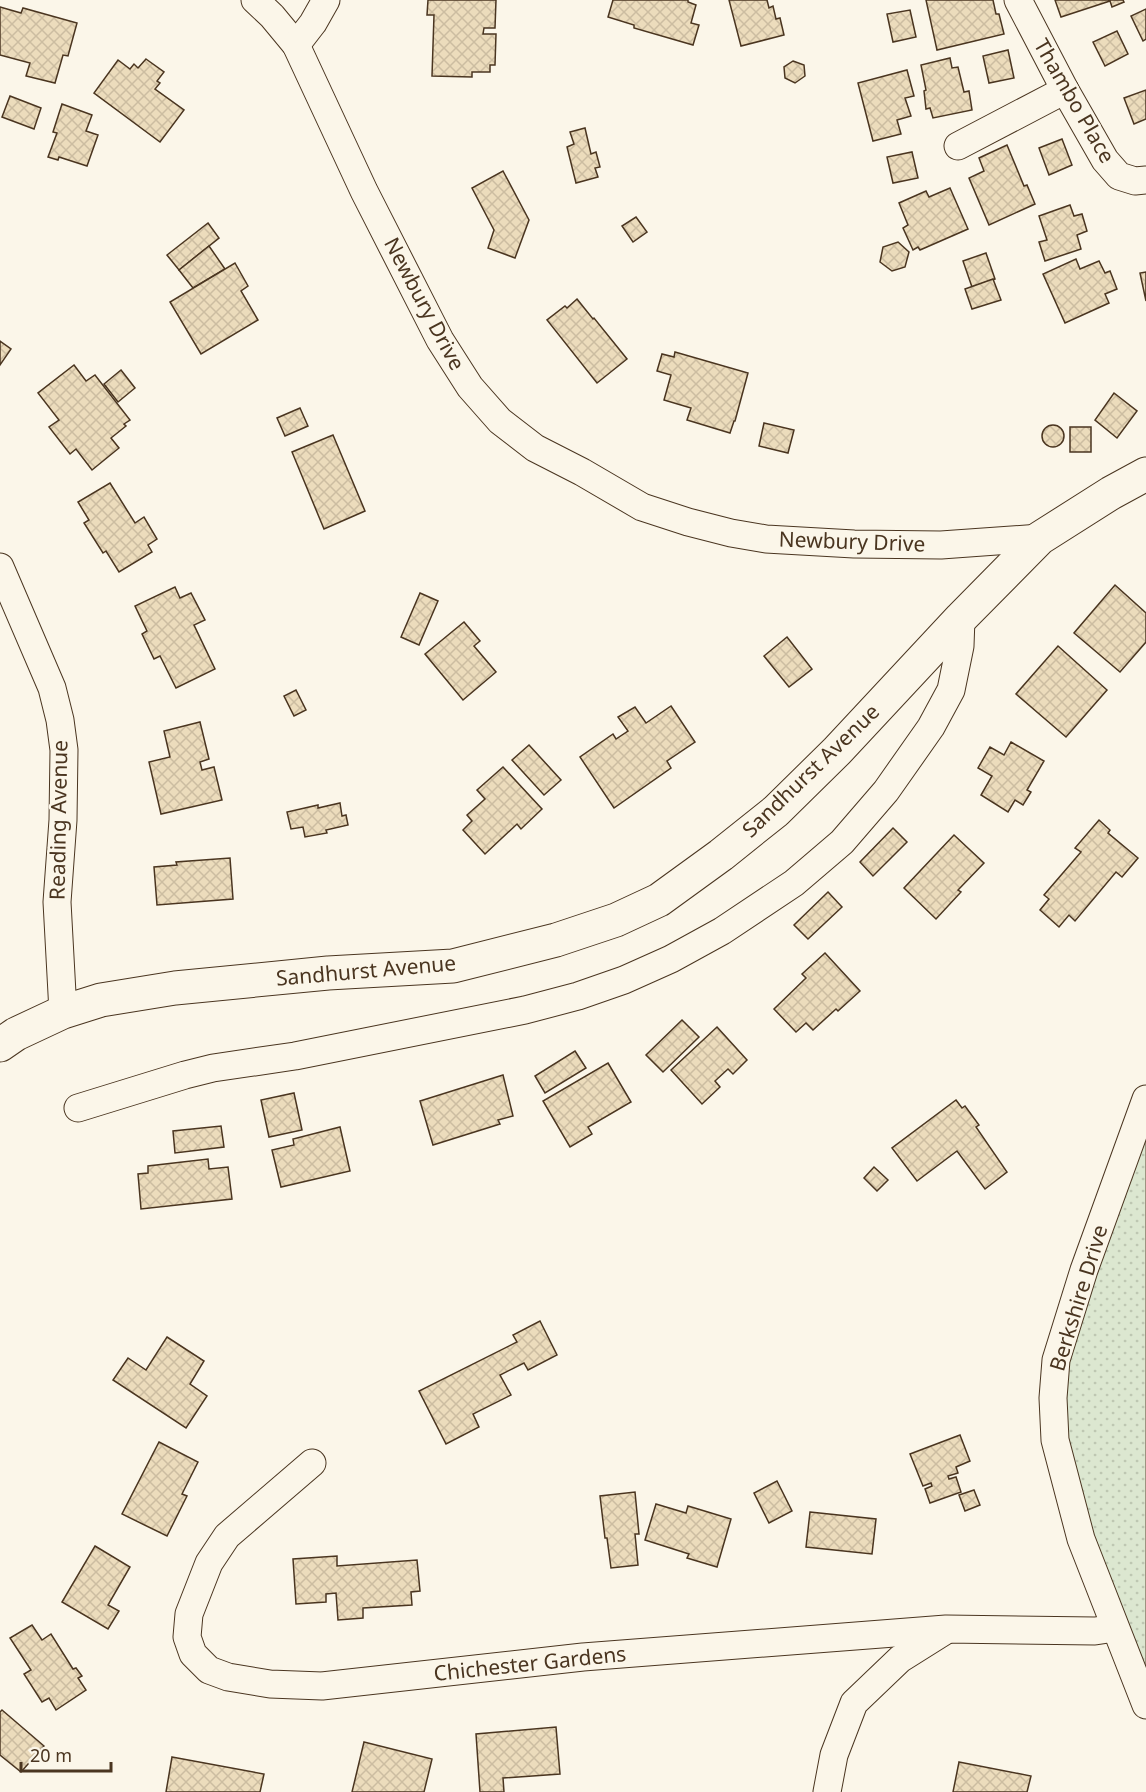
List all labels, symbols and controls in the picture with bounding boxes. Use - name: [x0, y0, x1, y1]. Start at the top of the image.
- street label: Thambo Place: [1028, 33, 1122, 168]
- street label: Newbury Drive: [378, 232, 472, 375]
- street label: Newbury Drive: [778, 524, 926, 558]
- street label: Sandhurst Avenue: [736, 697, 885, 843]
- street label: Reading Avenue: [43, 740, 73, 900]
- street label: Sandhurst Avenue: [275, 948, 457, 992]
- street label: Berkshire Drive: [1043, 1221, 1114, 1374]
- street label: Chichester Gardens: [432, 1639, 627, 1687]
- scale bar: [21, 1735, 111, 1773]
- text: 20 m: [30, 1743, 72, 1767]

